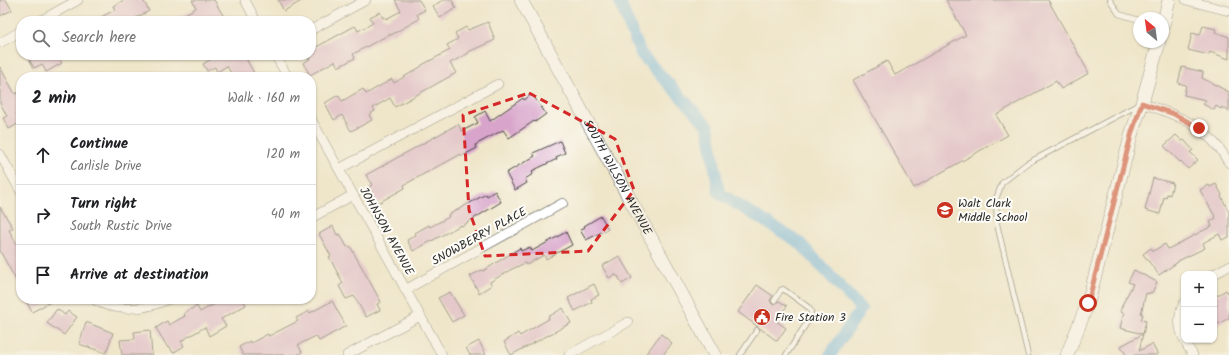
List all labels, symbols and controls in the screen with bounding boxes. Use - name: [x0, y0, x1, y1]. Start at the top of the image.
- north arrow: [1133, 12, 1169, 48]
- search box: [16, 16, 316, 60]
- text: Search here: [62, 26, 136, 50]
- icon: search: [30, 27, 52, 49]
- text: 2 min: [32, 85, 76, 112]
- text: Walk · 160 m: [228, 88, 300, 109]
- street label: SOUTH WILSON AVENUE: [578, 116, 657, 240]
- route end: [1190, 119, 1208, 137]
- text: Continue: [70, 132, 128, 156]
- icon: ahead: [32, 144, 54, 166]
- text: 120 m: [266, 144, 300, 165]
- text: Carlisle Drive: [70, 156, 141, 177]
- street label: JOHNSON AVENUE: [354, 183, 419, 280]
- text: Turn right: [70, 192, 137, 216]
- place label: Walt Clark Middle School: [958, 194, 1027, 227]
- school or university icon: Walt Clark Middle School: [935, 200, 955, 220]
- street label: SNOWBERRY PLACE: [428, 202, 531, 270]
- icon: right: [32, 204, 54, 226]
- text: 40 m: [271, 204, 300, 225]
- text: South Rustic Drive: [70, 216, 172, 237]
- text: Arrive at destination: [70, 263, 209, 287]
- icon: arrive: [32, 264, 54, 286]
- map controls: [1181, 271, 1217, 343]
- button: +: [1181, 271, 1217, 307]
- route start: [1079, 294, 1097, 312]
- public building icon: Fire Station 3: [752, 307, 772, 327]
- button: −: [1181, 307, 1217, 343]
- place label: Fire Station 3: [775, 308, 846, 327]

